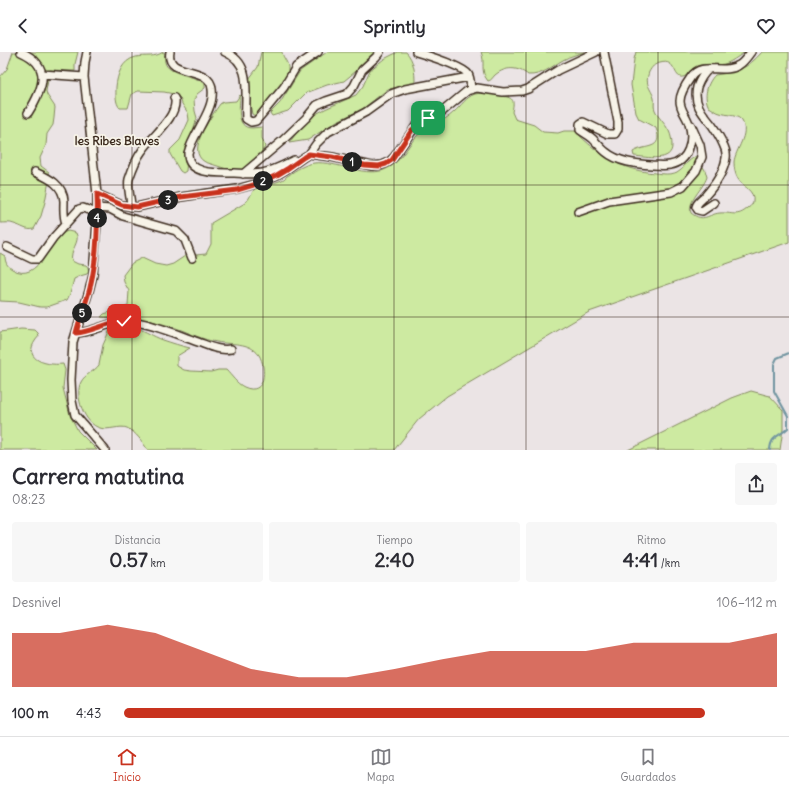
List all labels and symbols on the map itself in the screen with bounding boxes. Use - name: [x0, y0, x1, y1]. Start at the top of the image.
- pin: [411, 101, 445, 135]
- district label: les Ribes Blaves: [75, 133, 160, 148]
- pin: 1: [342, 152, 362, 172]
- pin: 2: [253, 171, 273, 191]
- pin: 3: [158, 190, 178, 210]
- pin: 4: [87, 208, 107, 228]
- pin: 5: [72, 303, 92, 323]
- pin: [107, 304, 141, 338]

